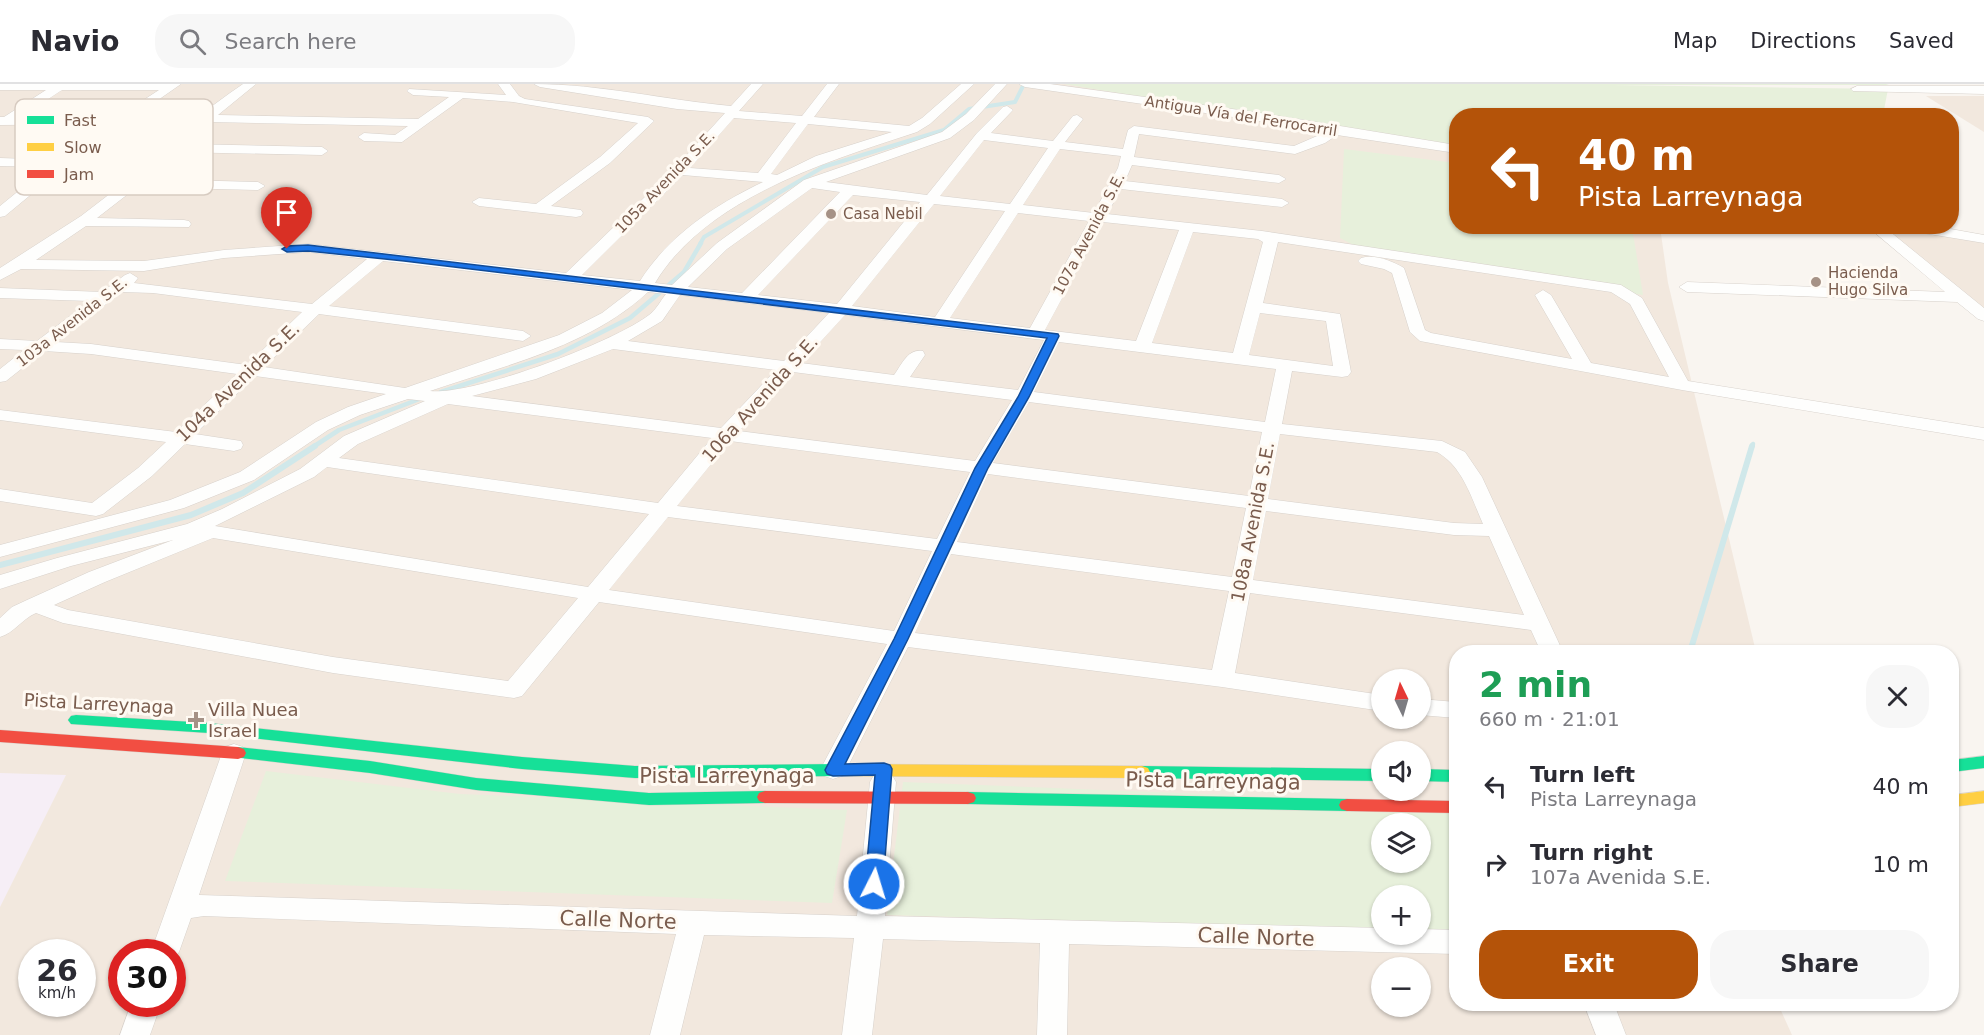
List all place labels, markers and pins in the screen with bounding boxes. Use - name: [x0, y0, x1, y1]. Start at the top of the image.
- pin: [261, 187, 312, 249]
- place label: Casa Nebil: [843, 205, 923, 223]
- marker: Casa Nebil: [824, 207, 838, 221]
- place label: Hacienda Hugo Silva: [1828, 264, 1908, 299]
- marker: Hacienda Hugo Silva: [1809, 275, 1823, 289]
- place label: Villa Nuea Israel: [208, 699, 299, 741]
- marker: Villa Nuea Israel: [189, 713, 203, 727]

